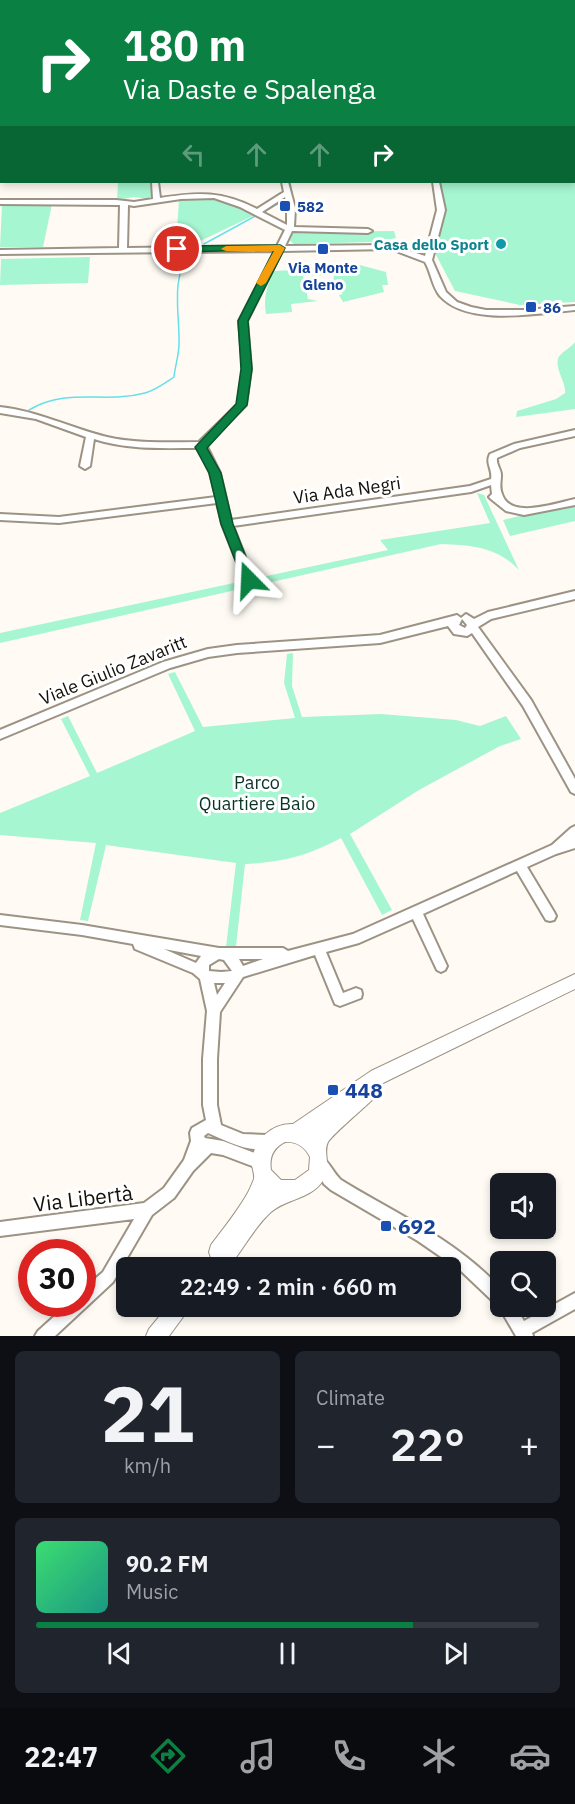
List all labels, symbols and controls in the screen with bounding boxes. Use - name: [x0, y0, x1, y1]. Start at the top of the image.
- text: 180 m: [123, 18, 246, 73]
- icon: right: [24, 24, 102, 102]
- text: Via Daste e Spalenga: [123, 71, 376, 106]
- icon: left: [177, 138, 210, 171]
- icon: ahead: [240, 138, 273, 171]
- icon: ahead: [303, 138, 336, 171]
- icon: right: [366, 138, 399, 171]
- place label: 582: [297, 197, 324, 216]
- marker: 582: [278, 199, 292, 213]
- pin: [151, 223, 202, 274]
- icon: arrive: [160, 232, 193, 265]
- place label: Casa dello Sport: [374, 235, 489, 254]
- marker: Casa dello Sport: [494, 237, 508, 251]
- marker: Via Monte Gleno: [316, 242, 330, 256]
- place label: Via Monte Gleno: [288, 258, 358, 294]
- place label: 86: [543, 298, 561, 317]
- marker: 86: [524, 300, 538, 314]
- street label: Via Ada Negri: [292, 471, 402, 509]
- position arrow: [217, 548, 281, 612]
- street label: Viale Giulio Zavaritt: [36, 630, 190, 710]
- park label: Parco Quartiere Baio: [199, 771, 315, 815]
- place label: 448: [345, 1076, 383, 1104]
- marker: 448: [326, 1083, 340, 1097]
- map controls: [490, 1173, 556, 1317]
- button: sound: [490, 1173, 556, 1239]
- street label: Via Libertà: [32, 1178, 134, 1218]
- place label: 692: [398, 1212, 436, 1240]
- marker: 692: [379, 1219, 393, 1233]
- speed limit sign: 30: [18, 1239, 96, 1317]
- button: search: [490, 1251, 556, 1317]
- text: 22:49 · 2 min · 660 m: [180, 1272, 397, 1301]
- text: 21: [101, 1362, 194, 1463]
- text: Climate: [316, 1384, 385, 1411]
- text: 22°: [390, 1415, 465, 1473]
- text: −: [316, 1423, 336, 1466]
- text: +: [519, 1423, 539, 1466]
- text: km/h: [124, 1452, 171, 1479]
- text: 90.2 FM: [126, 1549, 209, 1578]
- text: Music: [126, 1578, 178, 1605]
- icon: previous: [103, 1637, 136, 1670]
- icon: pause: [271, 1637, 304, 1670]
- icon: next: [439, 1637, 472, 1670]
- icon: directions: [147, 1735, 189, 1777]
- icon: music: [237, 1735, 279, 1777]
- icon: phone: [328, 1735, 370, 1777]
- icon: climate: [418, 1735, 460, 1777]
- icon: car: [509, 1735, 551, 1777]
- text: 22:47: [24, 1739, 98, 1774]

